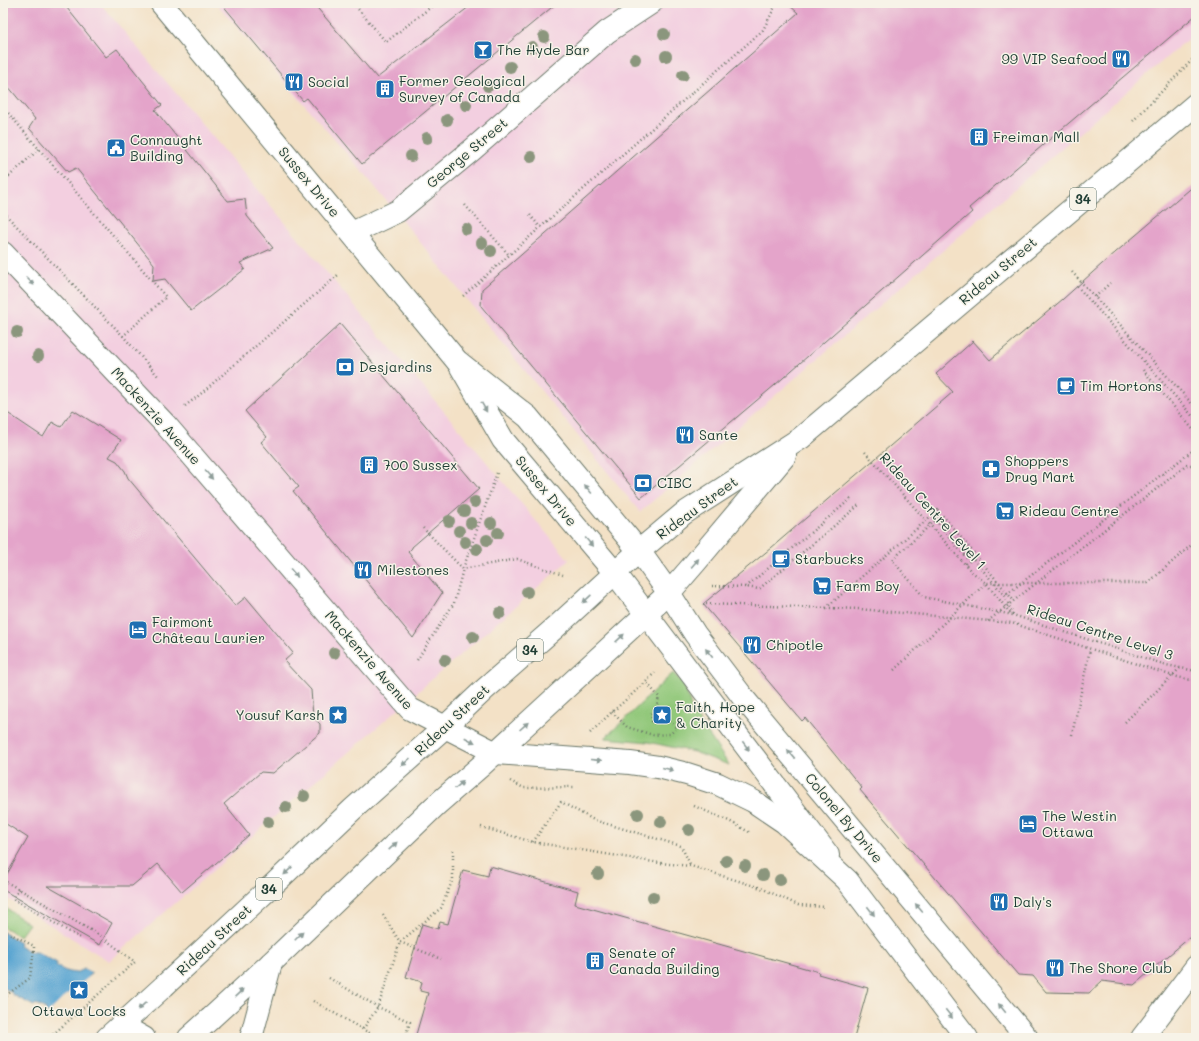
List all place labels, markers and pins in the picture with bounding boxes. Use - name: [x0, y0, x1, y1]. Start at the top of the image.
- bar icon: The Hyde Bar: [472, 39, 494, 61]
- place label: The Hyde Bar: [497, 40, 590, 59]
- restaurant icon: 99 VIP Seafood: [1110, 48, 1132, 70]
- place label: 99 VIP Seafood: [1002, 49, 1107, 68]
- restaurant icon: Social: [283, 71, 305, 93]
- place label: Former Geological Survey of Canada: [399, 71, 526, 106]
- place label: Social: [308, 72, 349, 91]
- building icon: Former Geological Survey of Canada: [374, 78, 396, 100]
- building icon: Freiman Mall: [968, 126, 990, 148]
- place label: Freiman Mall: [993, 127, 1080, 146]
- place label: Connaught Building: [130, 130, 202, 165]
- public building icon: Connaught Building: [105, 137, 127, 159]
- bank icon: Desjardins: [334, 356, 356, 378]
- place label: Desjardins: [359, 357, 432, 376]
- cafe icon: Tim Hortons: [1055, 375, 1077, 397]
- place label: Tim Hortons: [1080, 376, 1162, 395]
- restaurant icon: Sante: [674, 424, 696, 446]
- place label: Sante: [699, 425, 738, 444]
- place label: Shoppers Drug Mart: [1005, 451, 1075, 486]
- building icon: 700 Sussex: [358, 454, 380, 476]
- place label: 700 Sussex: [383, 455, 457, 474]
- pharmacy icon: Shoppers Drug Mart: [980, 458, 1002, 480]
- bank icon: CIBC: [632, 472, 654, 494]
- place label: CIBC: [657, 473, 692, 492]
- supermarket icon: Rideau Centre: [994, 500, 1016, 522]
- place label: Rideau Centre: [1019, 501, 1119, 520]
- cafe icon: Starbucks: [770, 548, 792, 570]
- place label: Starbucks: [795, 549, 864, 568]
- restaurant icon: Milestones: [352, 559, 374, 581]
- place label: Milestones: [377, 560, 449, 579]
- supermarket icon: Farm Boy: [811, 575, 833, 597]
- place label: Farm Boy: [836, 576, 900, 595]
- place label: Fairmont Château Laurier: [152, 612, 265, 647]
- hotel icon: Fairmont Château Laurier: [127, 619, 149, 641]
- restaurant icon: Chipotle: [741, 634, 763, 656]
- place label: Chipotle: [766, 635, 823, 654]
- place label: Faith, Hope & Charity: [676, 697, 755, 732]
- place icon: Yousuf Karsh: [327, 704, 349, 726]
- place icon: Faith, Hope & Charity: [651, 704, 673, 726]
- place label: Yousuf Karsh: [236, 705, 324, 724]
- place label: The Westin Ottawa: [1042, 806, 1117, 841]
- hotel icon: The Westin Ottawa: [1017, 813, 1039, 835]
- restaurant icon: Daly's: [988, 891, 1010, 913]
- place label: Daly's: [1013, 892, 1052, 911]
- place label: Senate of Canada Building: [609, 943, 719, 978]
- building icon: Senate of Canada Building: [584, 950, 606, 972]
- restaurant icon: The Shore Club: [1044, 957, 1066, 979]
- place label: The Shore Club: [1069, 958, 1172, 977]
- place icon: Ottawa Locks: [68, 979, 90, 1001]
- place label: Ottawa Locks: [32, 1001, 126, 1020]

